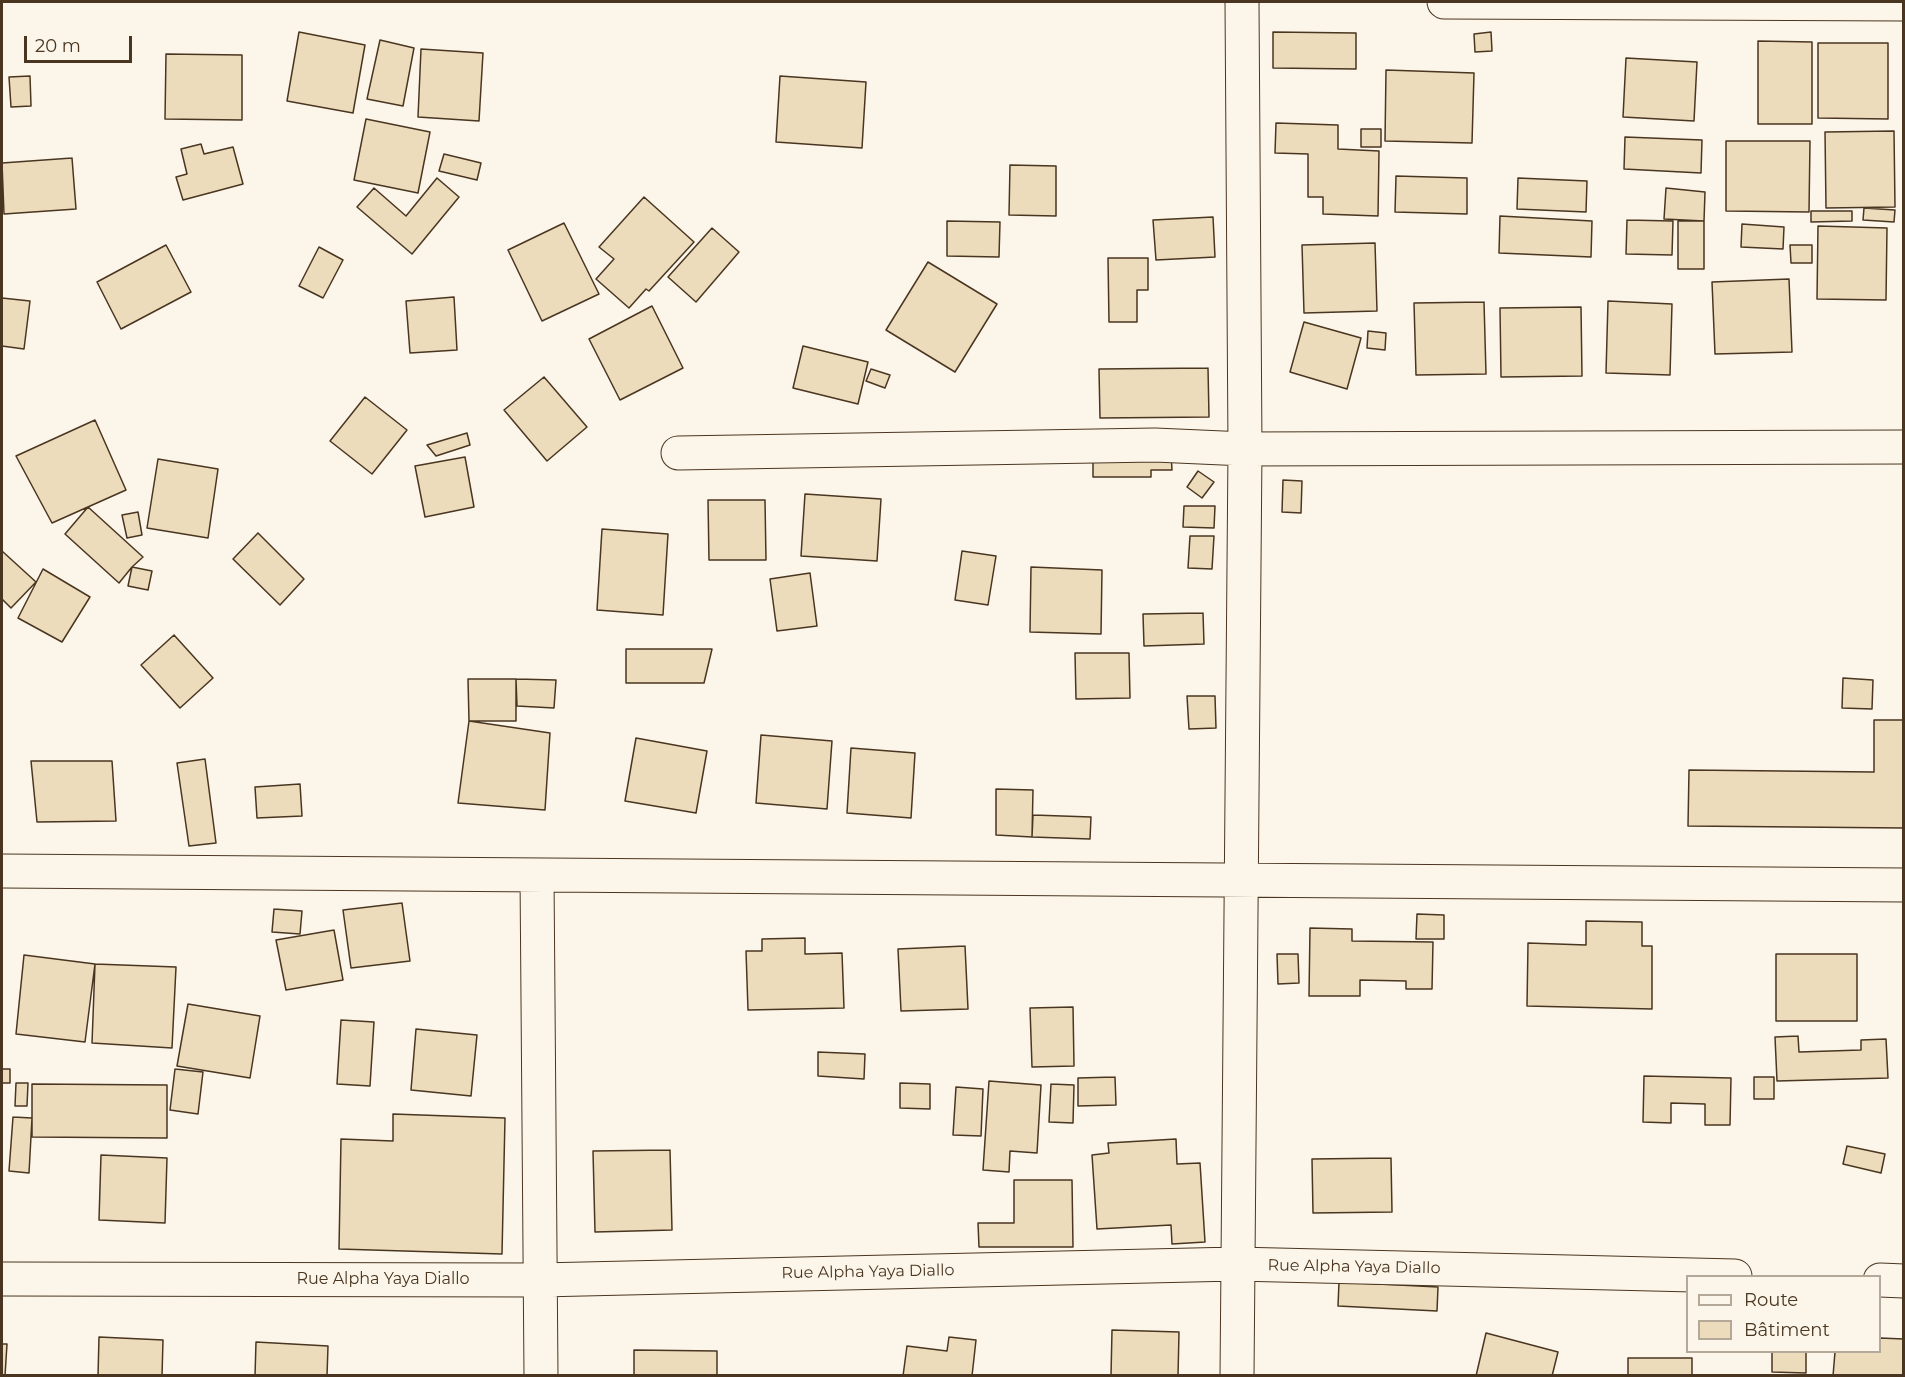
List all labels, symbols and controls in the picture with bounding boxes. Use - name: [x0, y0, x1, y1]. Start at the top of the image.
- scale bar: [27, 24, 135, 62]
- text: 20 m: [35, 35, 81, 57]
- street label: Rue Alpha Yaya Diallo: [1267, 1256, 1441, 1278]
- street label: Rue Alpha Yaya Diallo: [781, 1261, 955, 1283]
- street label: Rue Alpha Yaya Diallo: [296, 1269, 470, 1289]
- legend: [1686, 1275, 1881, 1353]
- text: Route: [1744, 1289, 1798, 1311]
- text: Bâtiment: [1744, 1319, 1830, 1341]

